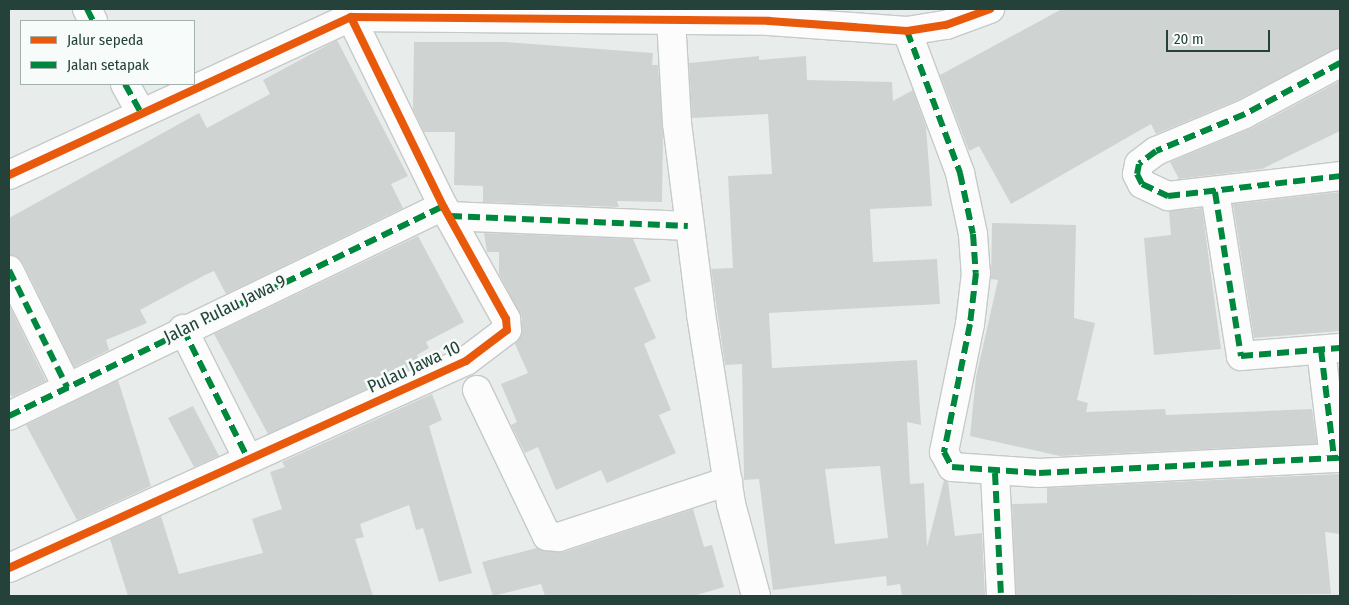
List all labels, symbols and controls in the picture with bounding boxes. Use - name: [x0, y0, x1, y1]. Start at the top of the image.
- legend: [20, 20, 195, 85]
- scale bar: [1169, 20, 1273, 52]
- text: 20 m: [1174, 30, 1204, 48]
- text: Jalur sepeda: [67, 31, 143, 49]
- text: Jalan setapak: [67, 56, 149, 74]
- street label: Jalan Pulau Jawa 9: [160, 270, 290, 348]
- street label: Pulau Jawa 10: [364, 336, 464, 398]

